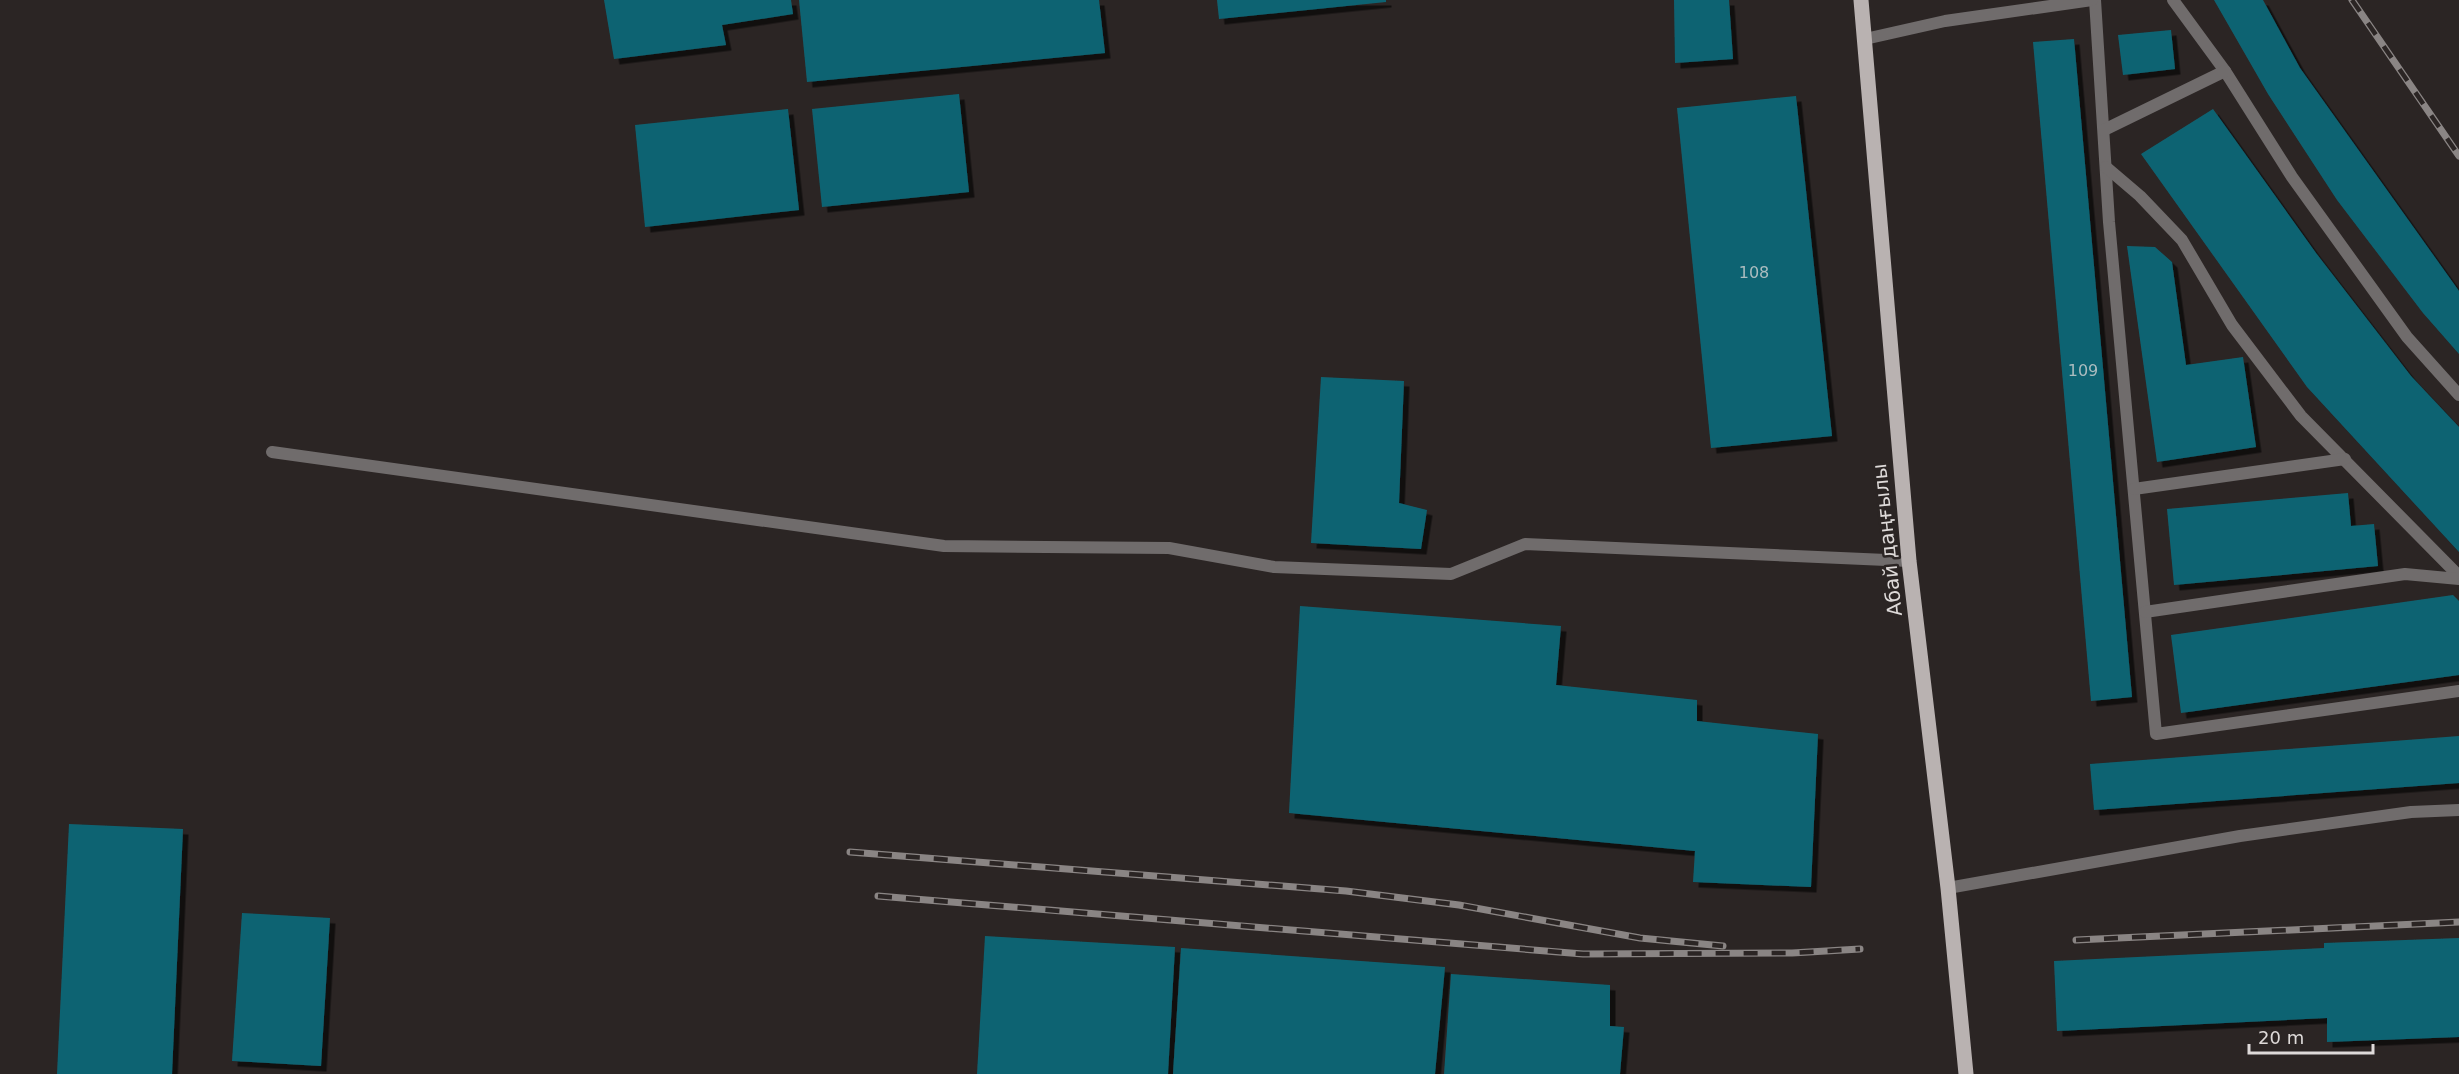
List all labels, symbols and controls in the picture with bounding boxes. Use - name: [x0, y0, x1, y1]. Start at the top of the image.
- house number: 108: [1739, 263, 1769, 282]
- house number: 109: [2068, 361, 2098, 380]
- street label: Абай даңғылы: [1867, 463, 1907, 617]
- scale bar: [2249, 1017, 2374, 1055]
- text: 20 m: [2258, 1027, 2304, 1048]

